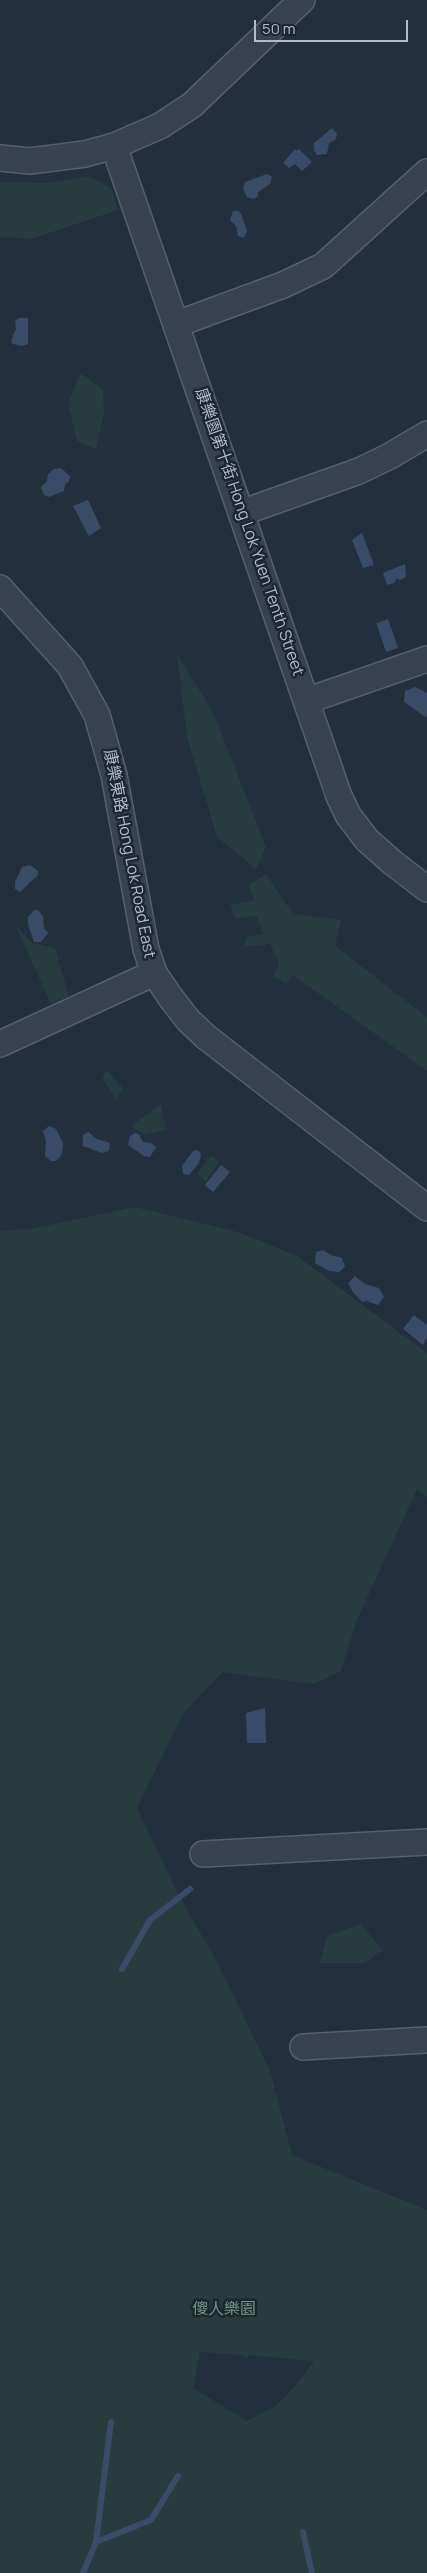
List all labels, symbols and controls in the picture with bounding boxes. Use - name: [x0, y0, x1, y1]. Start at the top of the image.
- scale bar: [257, 10, 411, 42]
- text: 50 m: [262, 18, 296, 39]
- street label: 康樂園第十街 Hong Lok Yuen Tenth Street: [191, 386, 307, 678]
- street label: 康樂東路 Hong Lok Road East: [99, 748, 159, 960]
- park label: 傻人樂園: [192, 2300, 256, 2320]

